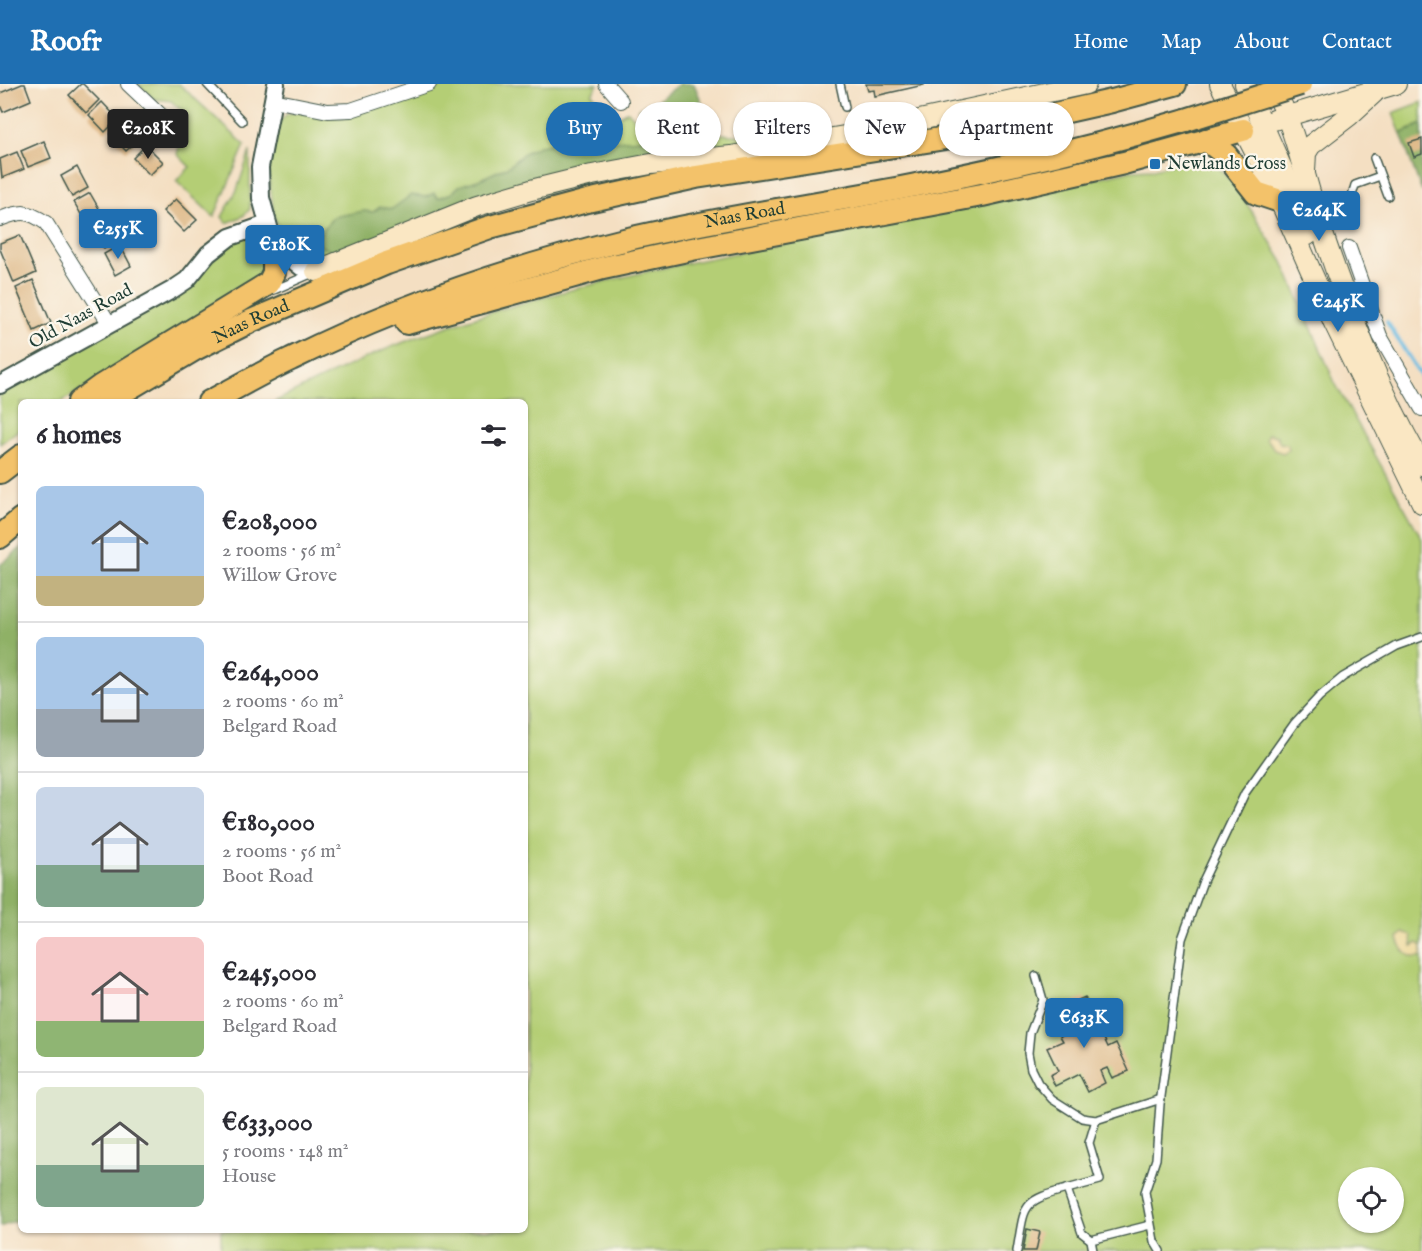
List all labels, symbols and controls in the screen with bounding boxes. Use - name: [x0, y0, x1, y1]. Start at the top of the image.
- text: Roofr: [30, 25, 102, 60]
- text: Home: [1073, 29, 1128, 56]
- text: Map: [1161, 29, 1201, 56]
- text: About: [1234, 29, 1289, 56]
- text: Contact: [1322, 29, 1392, 56]
- chip: Buy: [546, 102, 623, 156]
- chip: Rent: [635, 102, 721, 156]
- chip: Filters: [733, 102, 832, 156]
- chip: New: [844, 102, 927, 156]
- chip: Apartment: [939, 102, 1074, 156]
- pin: €208K: [106, 109, 190, 160]
- text: €208K: [121, 116, 175, 141]
- place label: Newlands Cross: [1167, 153, 1286, 176]
- marker: Newlands Cross: [1148, 157, 1162, 171]
- pin: €264K: [1277, 191, 1361, 242]
- street label: Naas Road: [702, 197, 787, 234]
- text: €264K: [1292, 198, 1346, 223]
- pin: €255K: [76, 209, 160, 260]
- text: €255K: [93, 216, 143, 241]
- pin: €180K: [243, 225, 327, 276]
- text: €180K: [259, 232, 311, 257]
- street label: Old Naas Road: [25, 279, 137, 355]
- pin: €245K: [1296, 282, 1380, 333]
- text: €245K: [1312, 289, 1364, 314]
- street label: Naas Road: [209, 294, 293, 350]
- text: 6 homes: [36, 419, 121, 452]
- icon: filters: [477, 419, 510, 452]
- text: €208,000: [222, 505, 318, 538]
- icon: home: [84, 510, 156, 582]
- text: 2 rooms · 56 m²: [222, 538, 341, 563]
- text: Willow Grove: [222, 563, 337, 588]
- text: €264,000: [222, 656, 319, 689]
- icon: home: [84, 661, 156, 733]
- text: 2 rooms · 60 m²: [222, 689, 344, 714]
- text: Belgard Road: [222, 714, 337, 739]
- text: €180,000: [222, 806, 315, 839]
- icon: home: [84, 811, 156, 883]
- text: 2 rooms · 56 m²: [222, 839, 341, 864]
- text: Boot Road: [222, 864, 313, 889]
- text: €245,000: [222, 956, 317, 989]
- icon: home: [84, 961, 156, 1033]
- text: 2 rooms · 60 m²: [222, 989, 344, 1014]
- pin: €633K: [1042, 998, 1126, 1049]
- text: €633K: [1059, 1005, 1109, 1030]
- text: Belgard Road: [222, 1014, 337, 1039]
- text: €633,000: [222, 1106, 313, 1139]
- icon: home: [84, 1111, 156, 1183]
- text: 5 rooms · 148 m²: [222, 1139, 349, 1164]
- text: House: [222, 1164, 276, 1189]
- map controls: [1338, 1167, 1404, 1233]
- button: locate: [1338, 1167, 1404, 1233]

